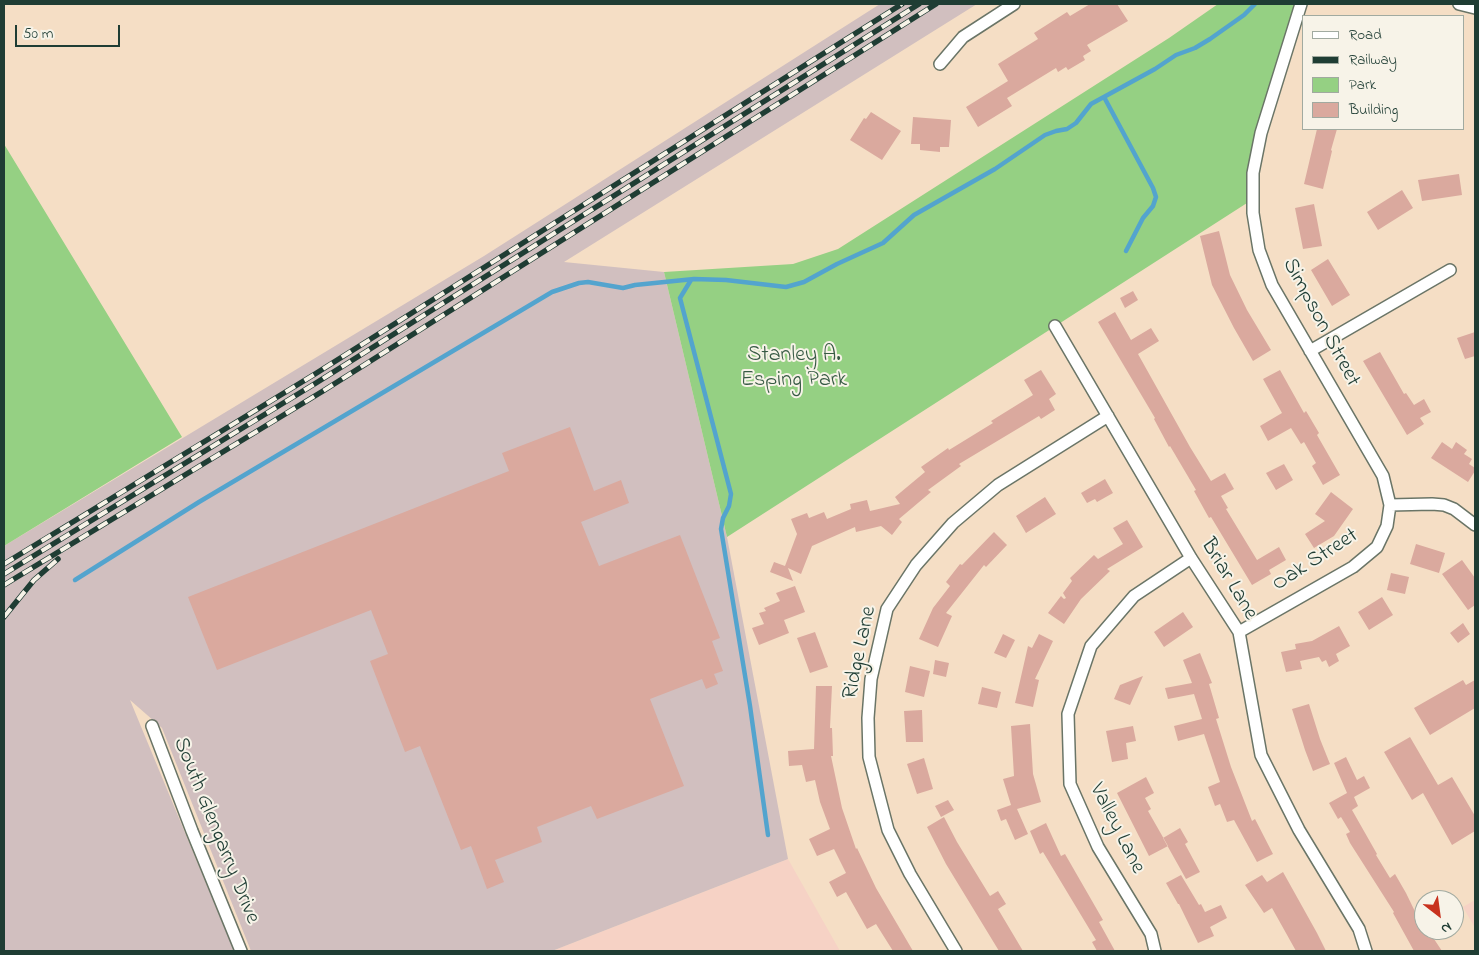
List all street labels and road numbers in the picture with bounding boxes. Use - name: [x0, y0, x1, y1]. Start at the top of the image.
- street label: Simpson Street: [1275, 254, 1365, 392]
- street label: Oak Street: [1268, 524, 1364, 598]
- street label: Briar Lane: [1193, 534, 1263, 626]
- street label: Ridge Lane: [838, 604, 884, 702]
- street label: South Glengarry Drive: [166, 734, 264, 928]
- street label: Valley Lane: [1082, 779, 1150, 879]

